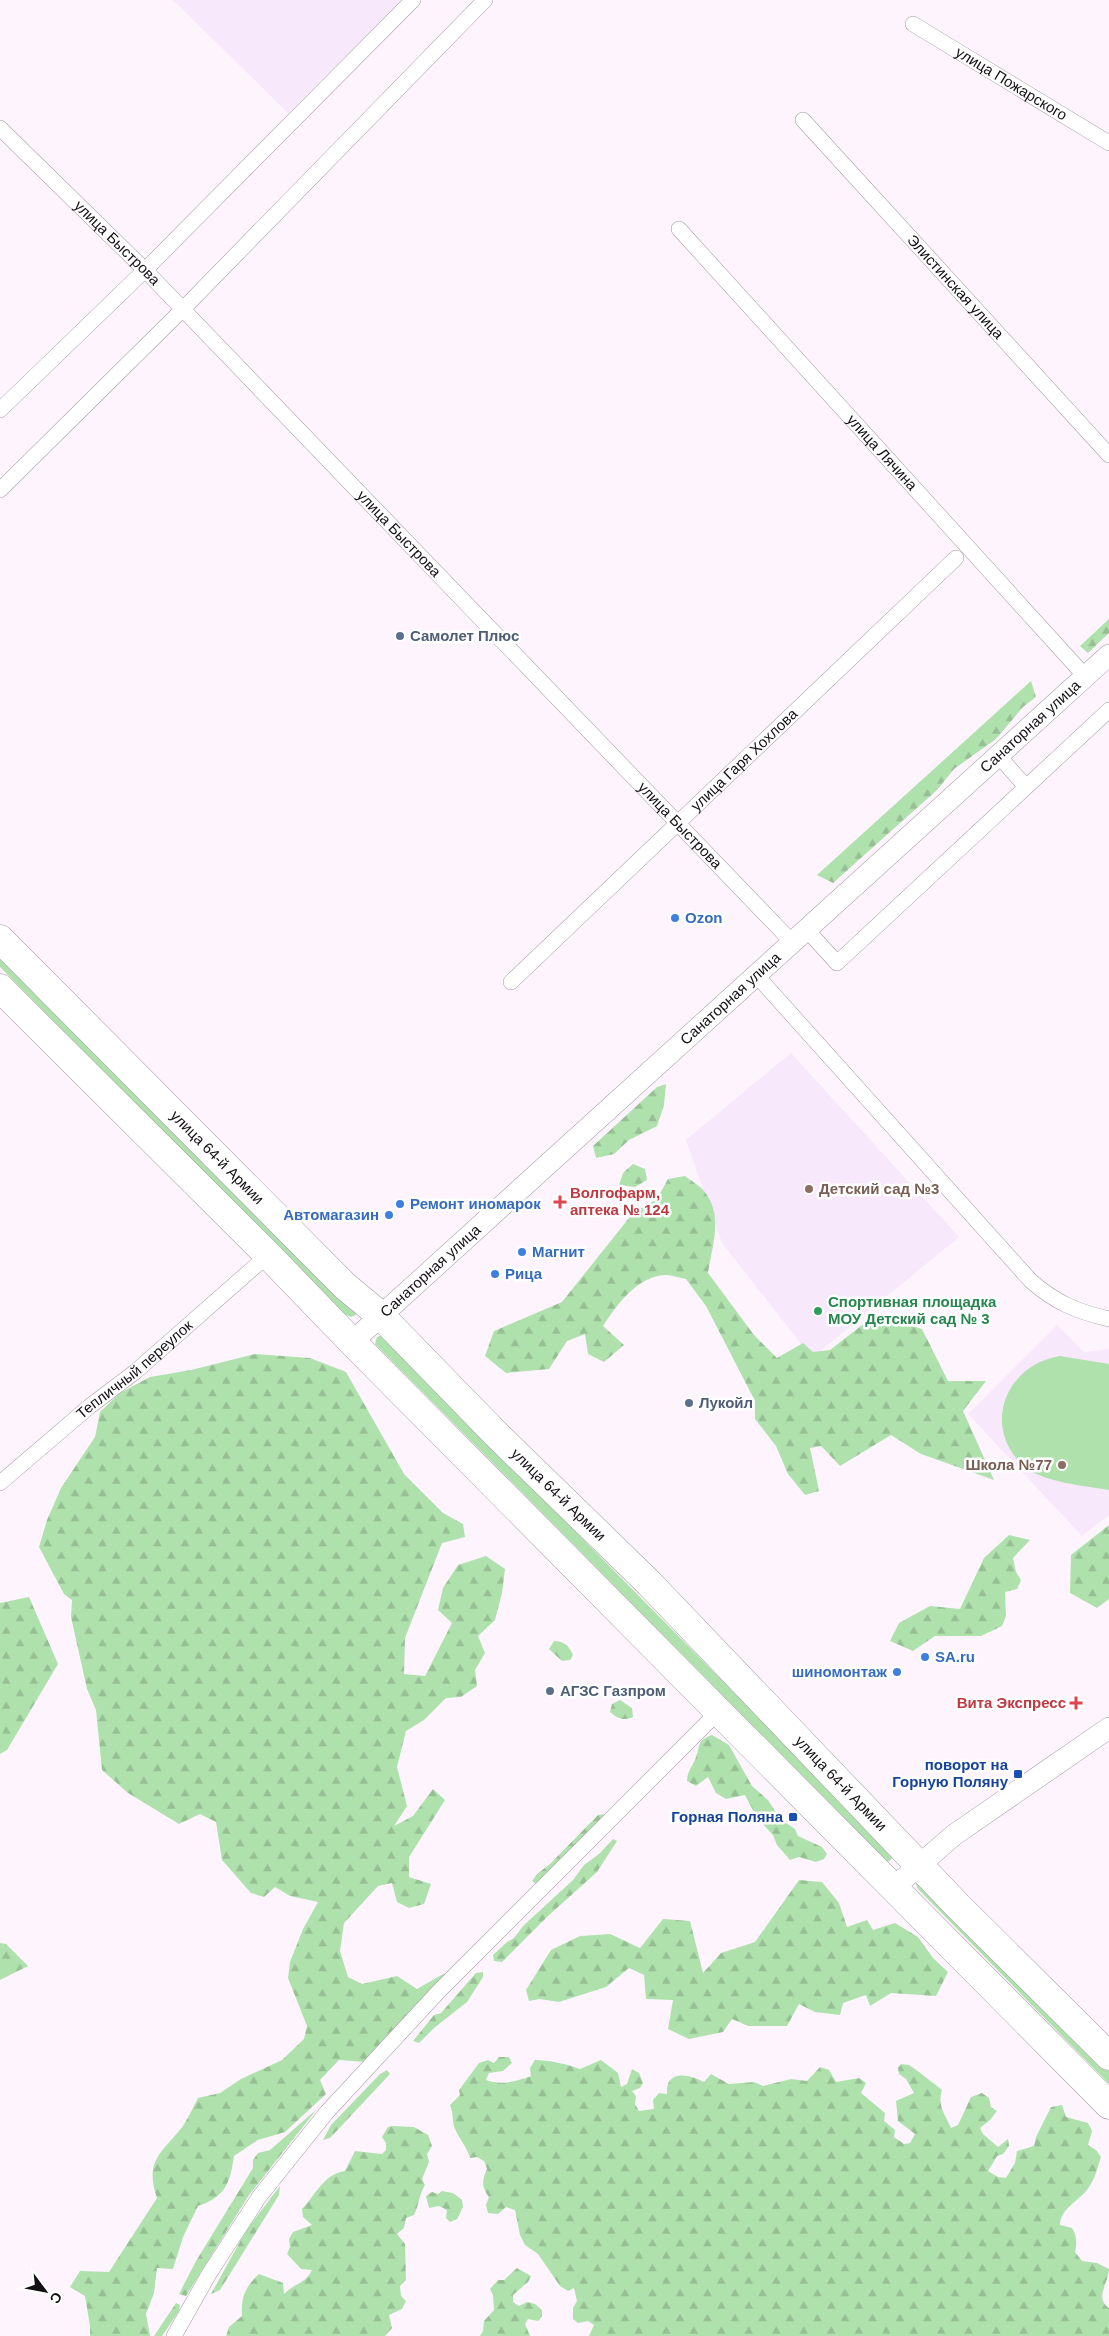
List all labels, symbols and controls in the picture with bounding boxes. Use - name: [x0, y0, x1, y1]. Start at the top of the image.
- street label: улица Пожарского: [953, 43, 1070, 124]
- street label: улица Быстрова: [71, 197, 164, 289]
- street label: Элистинская улица: [904, 231, 1008, 343]
- street label: улица Лячина: [844, 411, 922, 494]
- street label: улица Быстрова: [354, 487, 445, 581]
- place label: Самолет Плюс: [410, 627, 519, 644]
- marker: Самолет Плюс: [394, 630, 406, 642]
- street label: Санаторная улица: [976, 676, 1084, 776]
- street label: улица Гаря Хохлова: [687, 704, 801, 814]
- street label: улица Быстрова: [635, 778, 726, 872]
- place label: Ozon: [685, 909, 723, 926]
- marker: Ozon: [669, 912, 681, 924]
- street label: Санаторная улица: [676, 948, 784, 1048]
- street label: улица 64-й Армии: [167, 1107, 268, 1207]
- place label: Детский сад №3: [819, 1180, 939, 1197]
- marker: Детский сад №3: [803, 1183, 815, 1195]
- place label: Волгофарм, аптека № 124: [570, 1184, 670, 1218]
- place label: Ремонт иномарок: [410, 1195, 541, 1212]
- marker: Волгофарм, аптека № 124: [554, 1196, 566, 1208]
- marker: Ремонт иномарок: [394, 1198, 406, 1210]
- place label: Автомагазин: [283, 1206, 379, 1223]
- marker: Автомагазин: [383, 1209, 395, 1221]
- street label: Санаторная улица: [377, 1220, 484, 1320]
- place label: Магнит: [532, 1243, 585, 1260]
- marker: Магнит: [516, 1246, 528, 1258]
- place label: Рица: [505, 1265, 543, 1282]
- marker: Рица: [489, 1268, 501, 1280]
- place label: Спортивная площадка МОУ Детский сад № 3: [828, 1293, 997, 1327]
- marker: Спортивная площадка МОУ Детский сад № 3: [812, 1305, 824, 1317]
- street label: Тепличный переулок: [73, 1316, 196, 1422]
- place label: Лукойл: [699, 1394, 753, 1411]
- marker: Лукойл: [683, 1397, 695, 1409]
- street label: улица 64-й Армии: [508, 1445, 609, 1544]
- place label: Школа №77: [965, 1456, 1052, 1473]
- marker: Школа №77: [1056, 1459, 1068, 1471]
- place label: SA.ru: [935, 1648, 975, 1665]
- marker: SA.ru: [919, 1651, 931, 1663]
- place label: шиномонтаж: [792, 1663, 887, 1680]
- marker: шиномонтаж: [891, 1666, 903, 1678]
- place label: АГЗС Газпром: [560, 1682, 666, 1699]
- marker: АГЗС Газпром: [544, 1685, 556, 1697]
- place label: Вита Экспресс: [957, 1694, 1066, 1711]
- marker: Вита Экспресс: [1070, 1697, 1082, 1709]
- street label: улица 64-й Армии: [792, 1732, 891, 1834]
- place label: поворот на Горную Поляну: [892, 1756, 1009, 1790]
- marker: поворот на Горную Поляну: [1012, 1768, 1024, 1780]
- place label: Горная Поляна: [671, 1808, 784, 1825]
- marker: Горная Поляна: [787, 1811, 799, 1823]
- north arrow: [20, 2266, 70, 2316]
- text: С: [47, 2289, 65, 2306]

